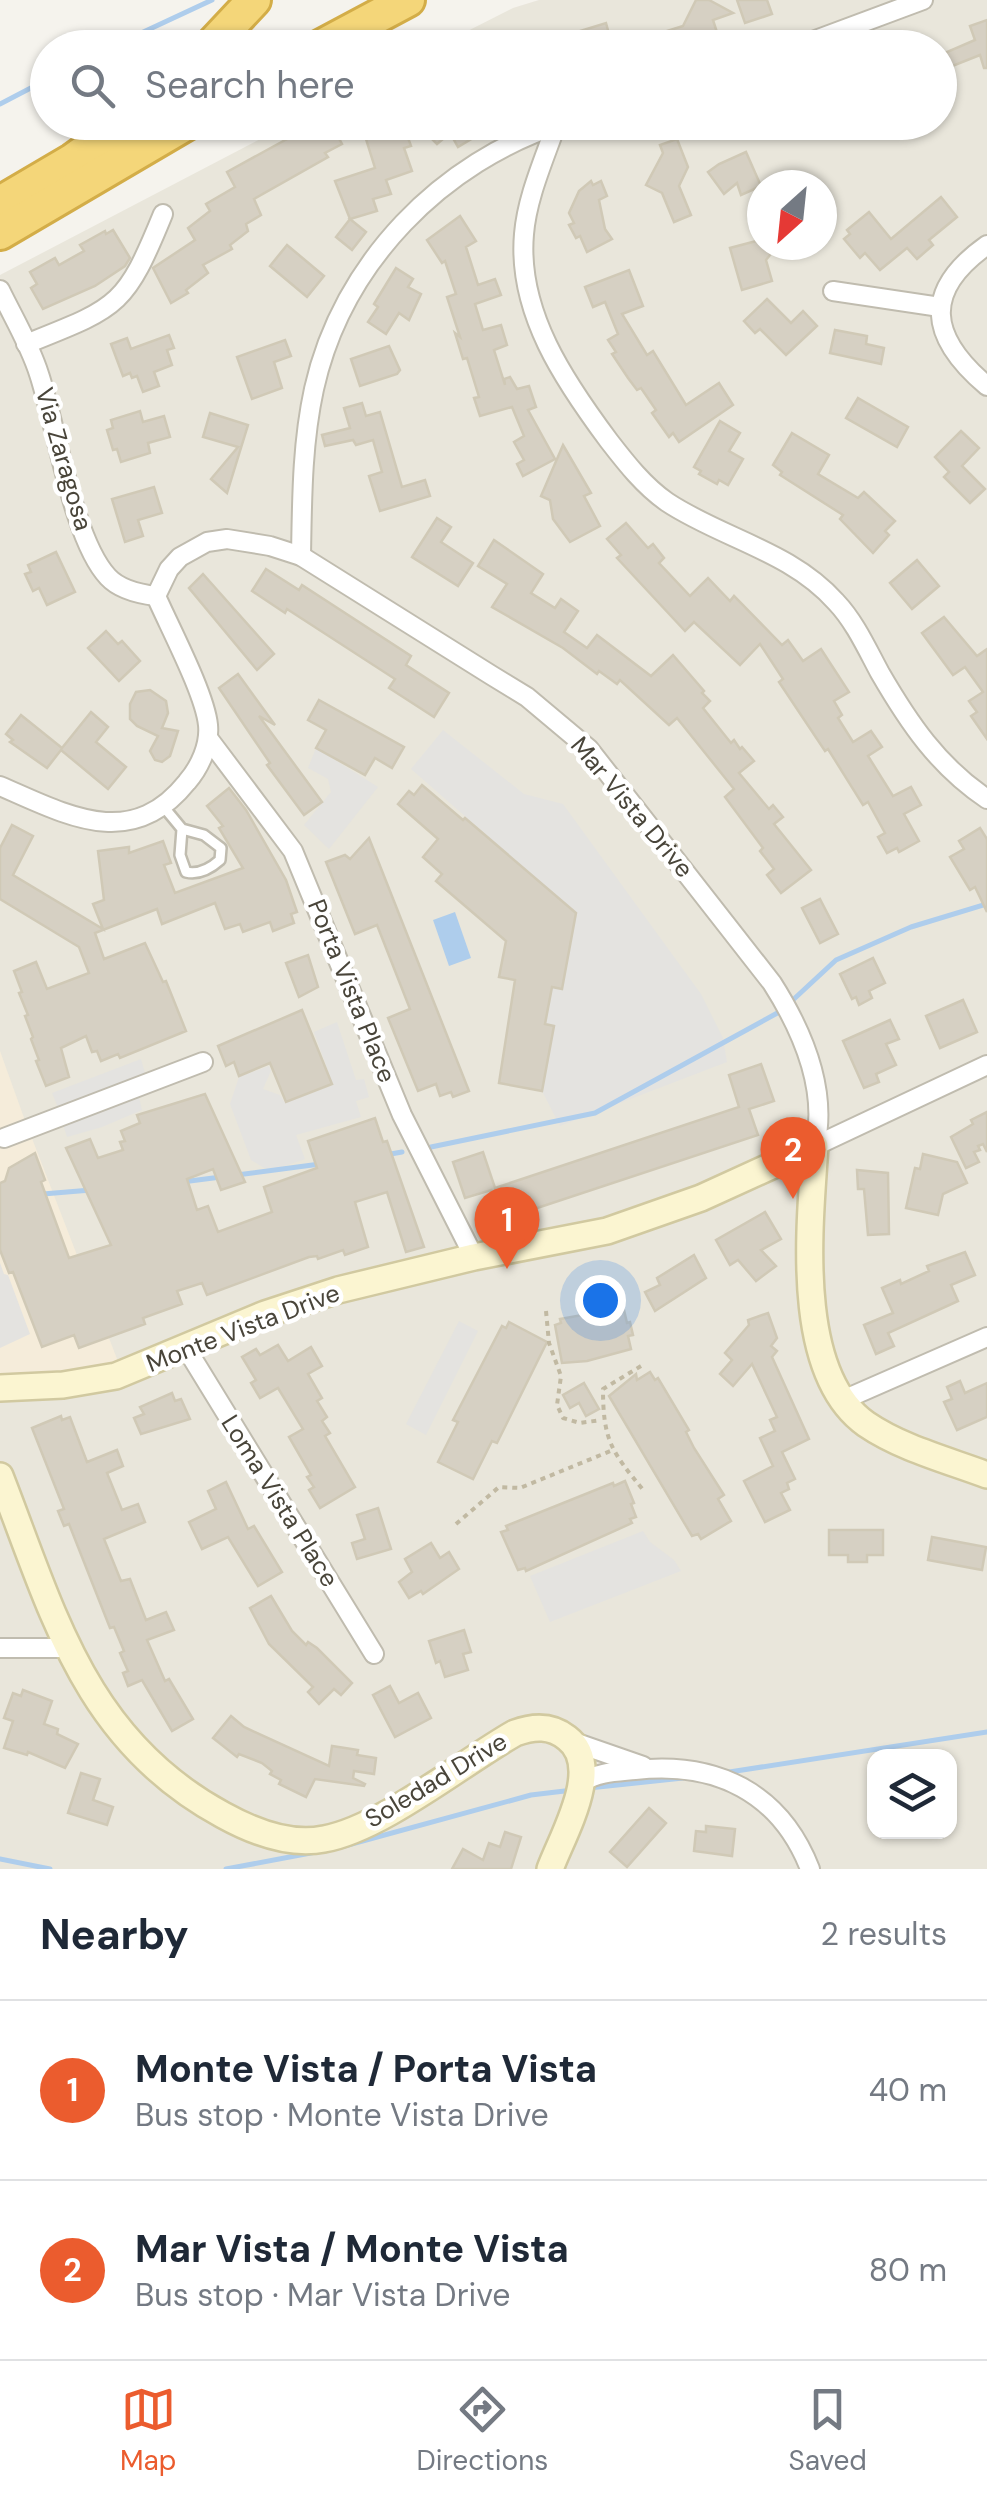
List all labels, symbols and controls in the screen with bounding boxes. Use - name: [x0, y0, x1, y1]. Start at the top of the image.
- search box: [30, 30, 957, 140]
- icon: search: [65, 58, 120, 113]
- text: Search here: [145, 60, 355, 110]
- north arrow: [747, 170, 837, 260]
- street label: Via Zaragosa: [28, 384, 100, 534]
- street label: Mar Vista Drive: [563, 730, 701, 884]
- street label: Porta Vista Place: [300, 894, 404, 1088]
- pin: 2: [760, 1116, 826, 1199]
- pin: 1: [474, 1186, 540, 1269]
- your location: [575, 1275, 626, 1326]
- street label: Monte Vista Drive: [142, 1276, 344, 1380]
- street label: Loma Vista Place: [214, 1409, 346, 1593]
- street label: Soledad Drive: [359, 1725, 513, 1835]
- map controls: [867, 1749, 957, 1839]
- button: layers: [867, 1749, 957, 1839]
- text: Nearby: [40, 1907, 189, 1962]
- text: 2 results: [821, 1913, 947, 1955]
- text: Monte Vista / Porta Vista: [135, 2044, 597, 2094]
- text: 1: [67, 2069, 78, 2111]
- text: 40 m: [869, 2069, 947, 2111]
- text: Bus stop · Monte Vista Drive: [135, 2094, 549, 2136]
- text: Mar Vista / Monte Vista: [135, 2224, 569, 2274]
- text: 2: [63, 2249, 82, 2291]
- text: 80 m: [869, 2249, 947, 2291]
- text: Bus stop · Mar Vista Drive: [135, 2274, 510, 2316]
- tab: Map: [120, 2382, 176, 2479]
- tab: Directions: [417, 2382, 548, 2479]
- tab: Saved: [788, 2382, 867, 2479]

